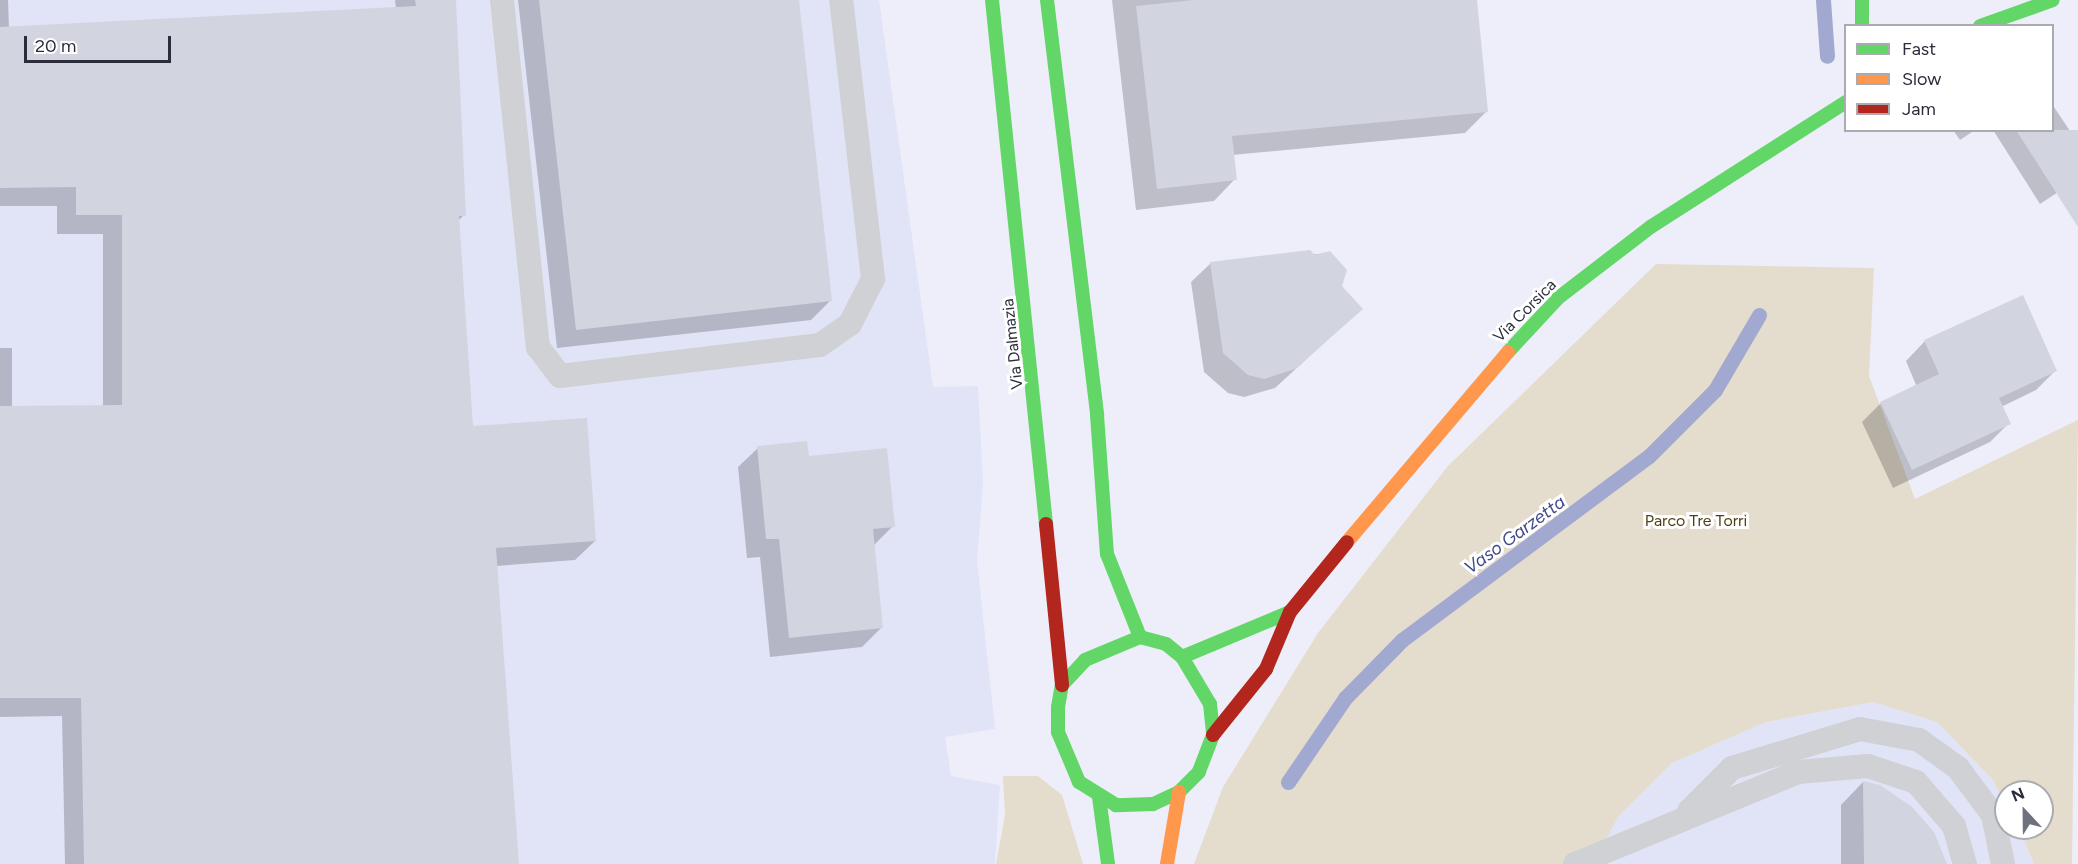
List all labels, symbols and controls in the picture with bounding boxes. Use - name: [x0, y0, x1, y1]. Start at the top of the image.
- scale bar: [27, 24, 174, 62]
- legend: [1844, 24, 2054, 132]
- text: 20 m: [35, 35, 76, 57]
- text: Fast: [1902, 38, 1936, 60]
- text: Slow: [1902, 68, 1941, 90]
- text: Jam: [1902, 98, 1936, 120]
- street label: Via Corsica: [1490, 276, 1560, 346]
- street label: Via Dalmazia: [999, 298, 1027, 390]
- water label: Vaso Garzetta: [1460, 491, 1570, 579]
- park label: Parco Tre Torri: [1645, 511, 1747, 531]
- north arrow: [1994, 780, 2054, 840]
- text: N: [2009, 784, 2027, 806]

